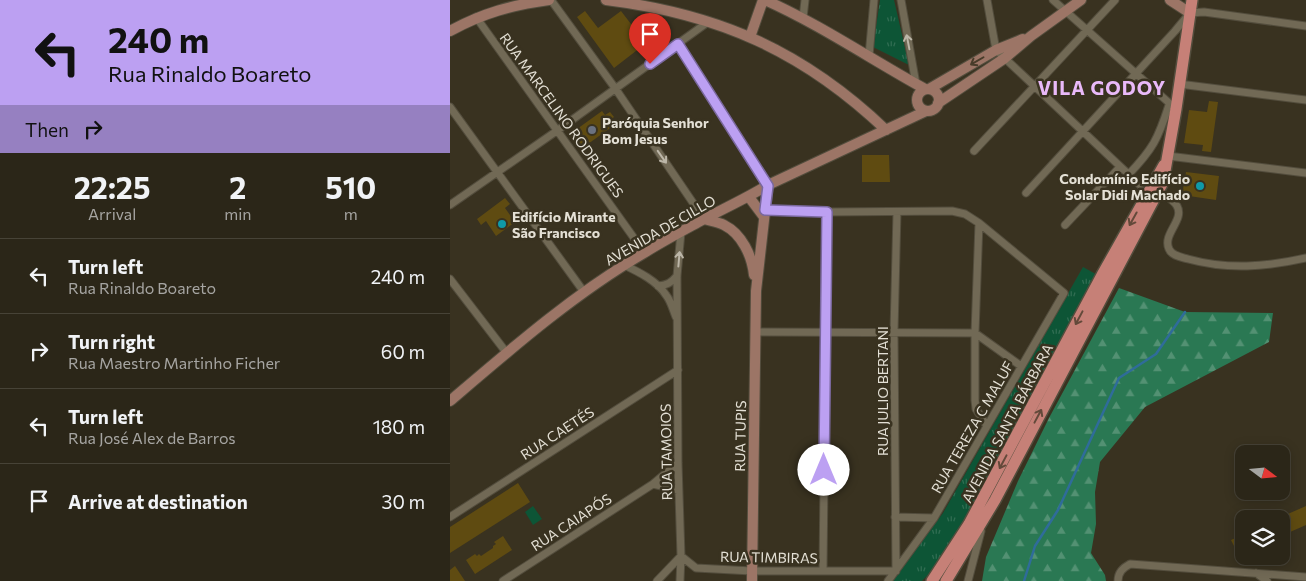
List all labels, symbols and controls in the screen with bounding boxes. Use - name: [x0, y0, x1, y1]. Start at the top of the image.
- pin: [629, 13, 671, 64]
- text: 240 m: [108, 17, 209, 60]
- icon: left: [25, 20, 90, 85]
- icon: arrive: [636, 20, 664, 48]
- street label: RUA MARCELINO RODRIGUES: [497, 29, 627, 201]
- one-way arrow: [903, 35, 913, 51]
- one-way arrow: [970, 57, 984, 67]
- text: Rua Rinaldo Boareto: [108, 60, 312, 87]
- district label: VILA GODOY: [1038, 76, 1166, 99]
- place label: Paróquia Senhor Bom Jesus: [602, 114, 709, 147]
- icon: right: [79, 115, 107, 143]
- text: Then: [25, 118, 69, 141]
- marker: Paróquia Senhor Bom Jesus: [586, 124, 598, 136]
- one-way arrow: [657, 150, 667, 164]
- text: 22:25: [74, 168, 150, 205]
- text: 2: [229, 168, 246, 205]
- text: 510: [325, 168, 376, 205]
- place label: Condomínio Edifício Solar Didi Machado: [1059, 170, 1190, 203]
- marker: Condomínio Edifício Solar Didi Machado: [1194, 180, 1206, 192]
- street label: AVENIDA DE CILLO: [602, 191, 718, 269]
- text: Arrival: [88, 204, 136, 223]
- text: min: [224, 204, 251, 223]
- text: m: [344, 204, 358, 223]
- place label: Edifício Mirante São Francisco: [512, 208, 616, 241]
- one-way arrow: [1128, 211, 1138, 226]
- marker: Edifício Mirante São Francisco: [496, 218, 508, 230]
- one-way arrow: [674, 252, 683, 268]
- text: Turn left: [68, 255, 143, 278]
- icon: left: [25, 262, 53, 290]
- text: 240 m: [371, 265, 425, 288]
- text: Rua Rinaldo Boareto: [68, 278, 216, 297]
- one-way arrow: [1074, 310, 1083, 325]
- street label: RUA JULIO BERTANI: [874, 326, 891, 456]
- text: Turn right: [68, 330, 155, 353]
- icon: right: [25, 337, 53, 365]
- text: 60 m: [381, 340, 425, 363]
- street label: AVENIDA SANTA BÁRBARA: [958, 340, 1056, 505]
- text: Rua Maestro Martinho Ficher: [68, 353, 280, 372]
- street label: RUA TEREZA C MALUF: [927, 358, 1017, 496]
- street label: RUA TUPIS: [731, 400, 749, 472]
- street label: RUA CAETÉS: [517, 403, 597, 463]
- street label: RUA TAMOIOS: [657, 403, 675, 501]
- text: Turn left: [68, 405, 143, 428]
- one-way arrow: [1033, 409, 1043, 424]
- icon: left: [25, 412, 53, 440]
- text: 180 m: [373, 415, 425, 438]
- text: Rua José Alex de Barros: [68, 428, 236, 447]
- position arrow: [797, 443, 849, 495]
- north arrow: [1235, 445, 1290, 500]
- map controls: [1235, 445, 1290, 565]
- one-way arrow: [998, 454, 1008, 469]
- icon: arrive: [25, 487, 53, 515]
- text: Arrive at destination: [68, 490, 248, 513]
- text: 30 m: [382, 490, 425, 513]
- street label: RUA CAIAPÓS: [528, 490, 614, 554]
- button: layers: [1235, 510, 1290, 565]
- street label: RUA TIMBIRAS: [720, 548, 818, 566]

